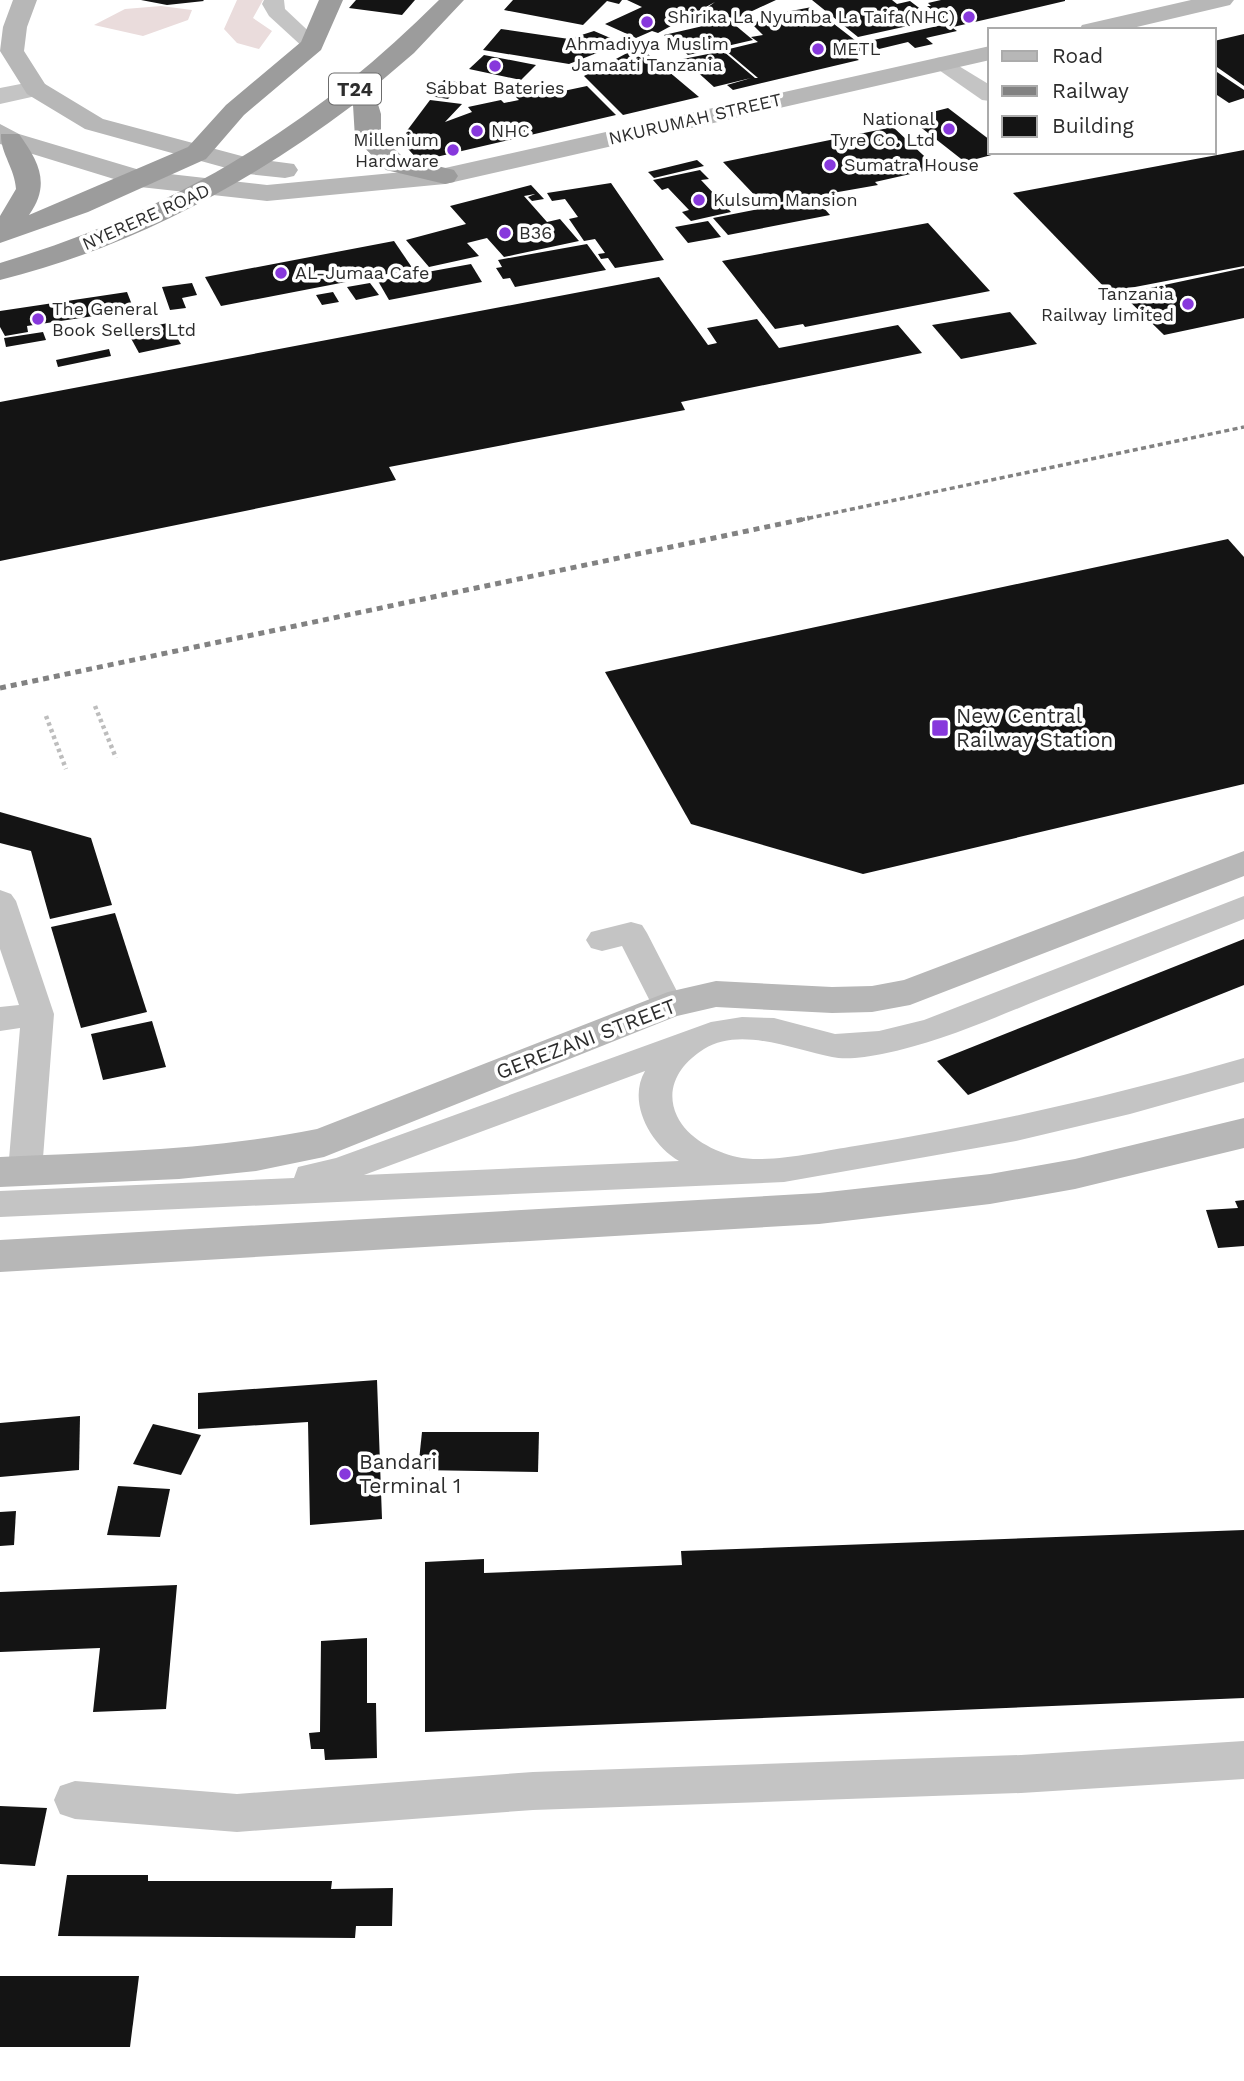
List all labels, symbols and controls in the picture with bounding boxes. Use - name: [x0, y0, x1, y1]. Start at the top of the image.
- place label: Shirika La Nyumba La Taifa(NHC): [667, 6, 955, 27]
- marker: Shirika La Nyumba La Taifa(NHC): [961, 9, 977, 25]
- marker: Ahmadiyya Muslim Jamaati Tanzania: [639, 14, 655, 30]
- legend: [988, 28, 1216, 154]
- place label: Ahmadiyya Muslim Jamaati Tanzania: [565, 33, 729, 75]
- place label: METL: [832, 38, 881, 59]
- marker: METL: [810, 41, 826, 57]
- text: Road: [1052, 43, 1103, 68]
- marker: Sabbat Bateries: [487, 58, 503, 74]
- road number: T24: [329, 74, 381, 104]
- place label: Sabbat Bateries: [425, 77, 565, 98]
- text: Railway: [1052, 78, 1129, 103]
- street label: NKURUMAH STREET: [606, 88, 783, 149]
- place label: National Tyre Co. Ltd: [830, 108, 935, 150]
- text: Building: [1052, 113, 1134, 138]
- place label: NHC: [491, 120, 530, 141]
- marker: National Tyre Co. Ltd: [941, 121, 957, 137]
- marker: NHC: [469, 123, 485, 139]
- place label: Millenium Hardware: [353, 129, 439, 171]
- marker: Millenium Hardware: [445, 142, 461, 158]
- place label: Sumatra House: [844, 154, 979, 175]
- marker: Sumatra House: [822, 157, 838, 173]
- street label: NYERERE ROAD: [79, 179, 213, 254]
- place label: Kulsum Mansion: [713, 189, 858, 210]
- marker: Kulsum Mansion: [691, 192, 707, 208]
- place label: B36: [519, 222, 552, 243]
- marker: B36: [497, 225, 513, 241]
- place label: AL-Jumaa Cafe: [295, 262, 429, 283]
- marker: AL-Jumaa Cafe: [273, 265, 289, 281]
- place label: Tanzania Railway limited: [1041, 283, 1174, 325]
- marker: Tanzania Railway limited: [1180, 296, 1196, 312]
- place label: The General Book Sellers Ltd: [52, 298, 196, 340]
- marker: The General Book Sellers Ltd: [30, 311, 46, 327]
- place label: New Central Railway Station: [956, 703, 1113, 752]
- marker: New Central Railway Station: [930, 718, 950, 738]
- street label: GEREZANI STREET: [492, 993, 680, 1084]
- place label: Bandari Terminal 1: [359, 1449, 461, 1498]
- marker: Bandari Terminal 1: [337, 1466, 353, 1482]

